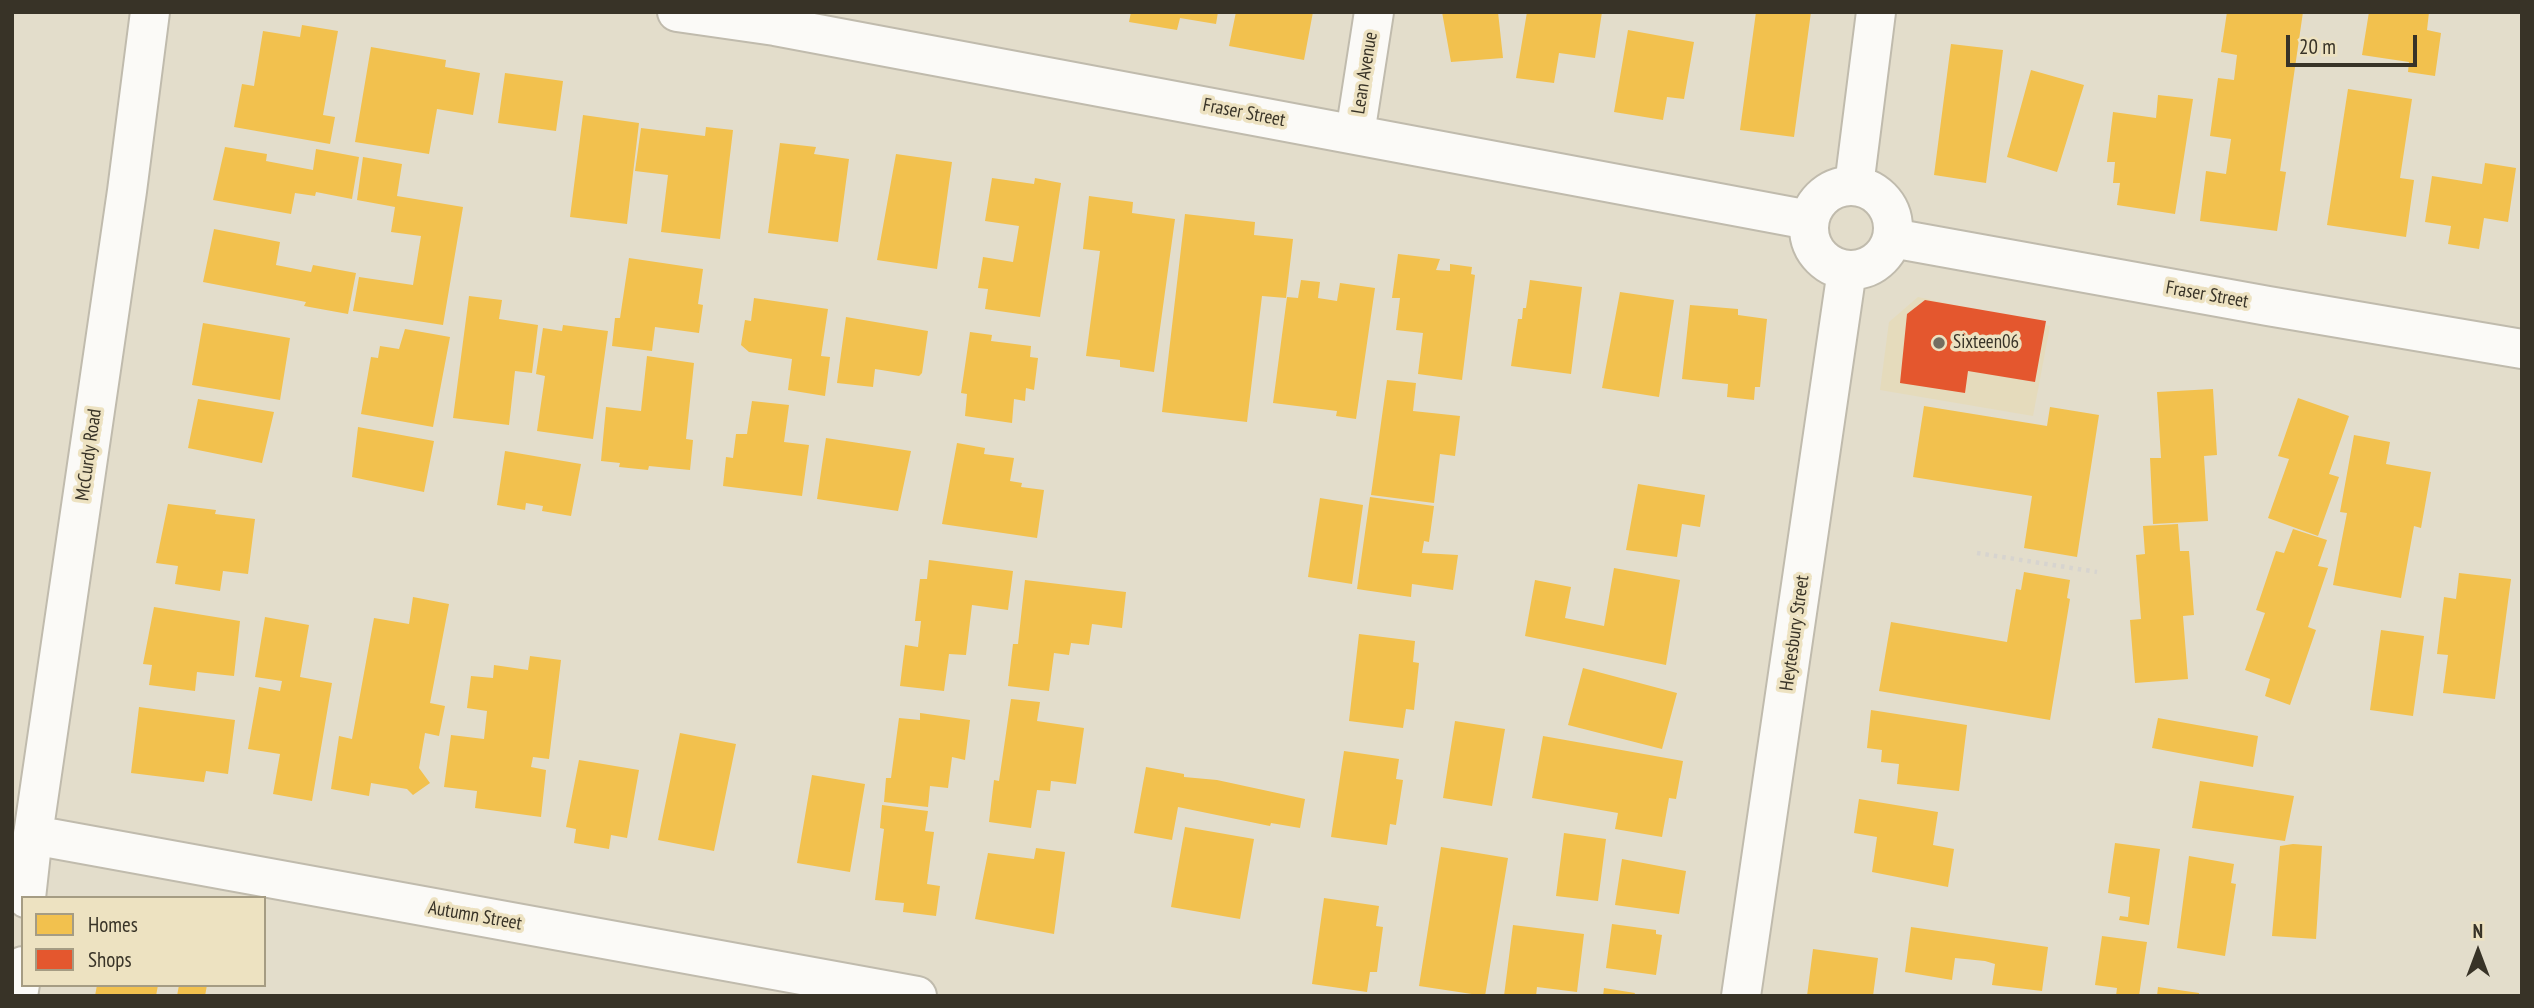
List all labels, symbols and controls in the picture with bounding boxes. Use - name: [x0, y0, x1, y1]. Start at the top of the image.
- scale bar: [2289, 21, 2420, 65]
- street label: Lean Avenue: [1347, 30, 1383, 116]
- text: 20 m: [2299, 33, 2336, 60]
- street label: Fraser Street: [1201, 94, 1287, 132]
- street label: Fraser Street: [2164, 277, 2250, 313]
- place label: Sixteen06: [1953, 332, 2019, 354]
- marker: Sixteen06: [1931, 335, 1947, 351]
- street label: McCurdy Road: [71, 408, 107, 502]
- street label: Heytesbury Street: [1776, 574, 1814, 692]
- legend: [21, 896, 266, 987]
- street label: Autumn Street: [426, 897, 524, 935]
- text: Homes: [88, 911, 138, 938]
- north arrow: [2443, 917, 2513, 987]
- text: N: [2473, 919, 2483, 943]
- text: Shops: [88, 946, 132, 973]

